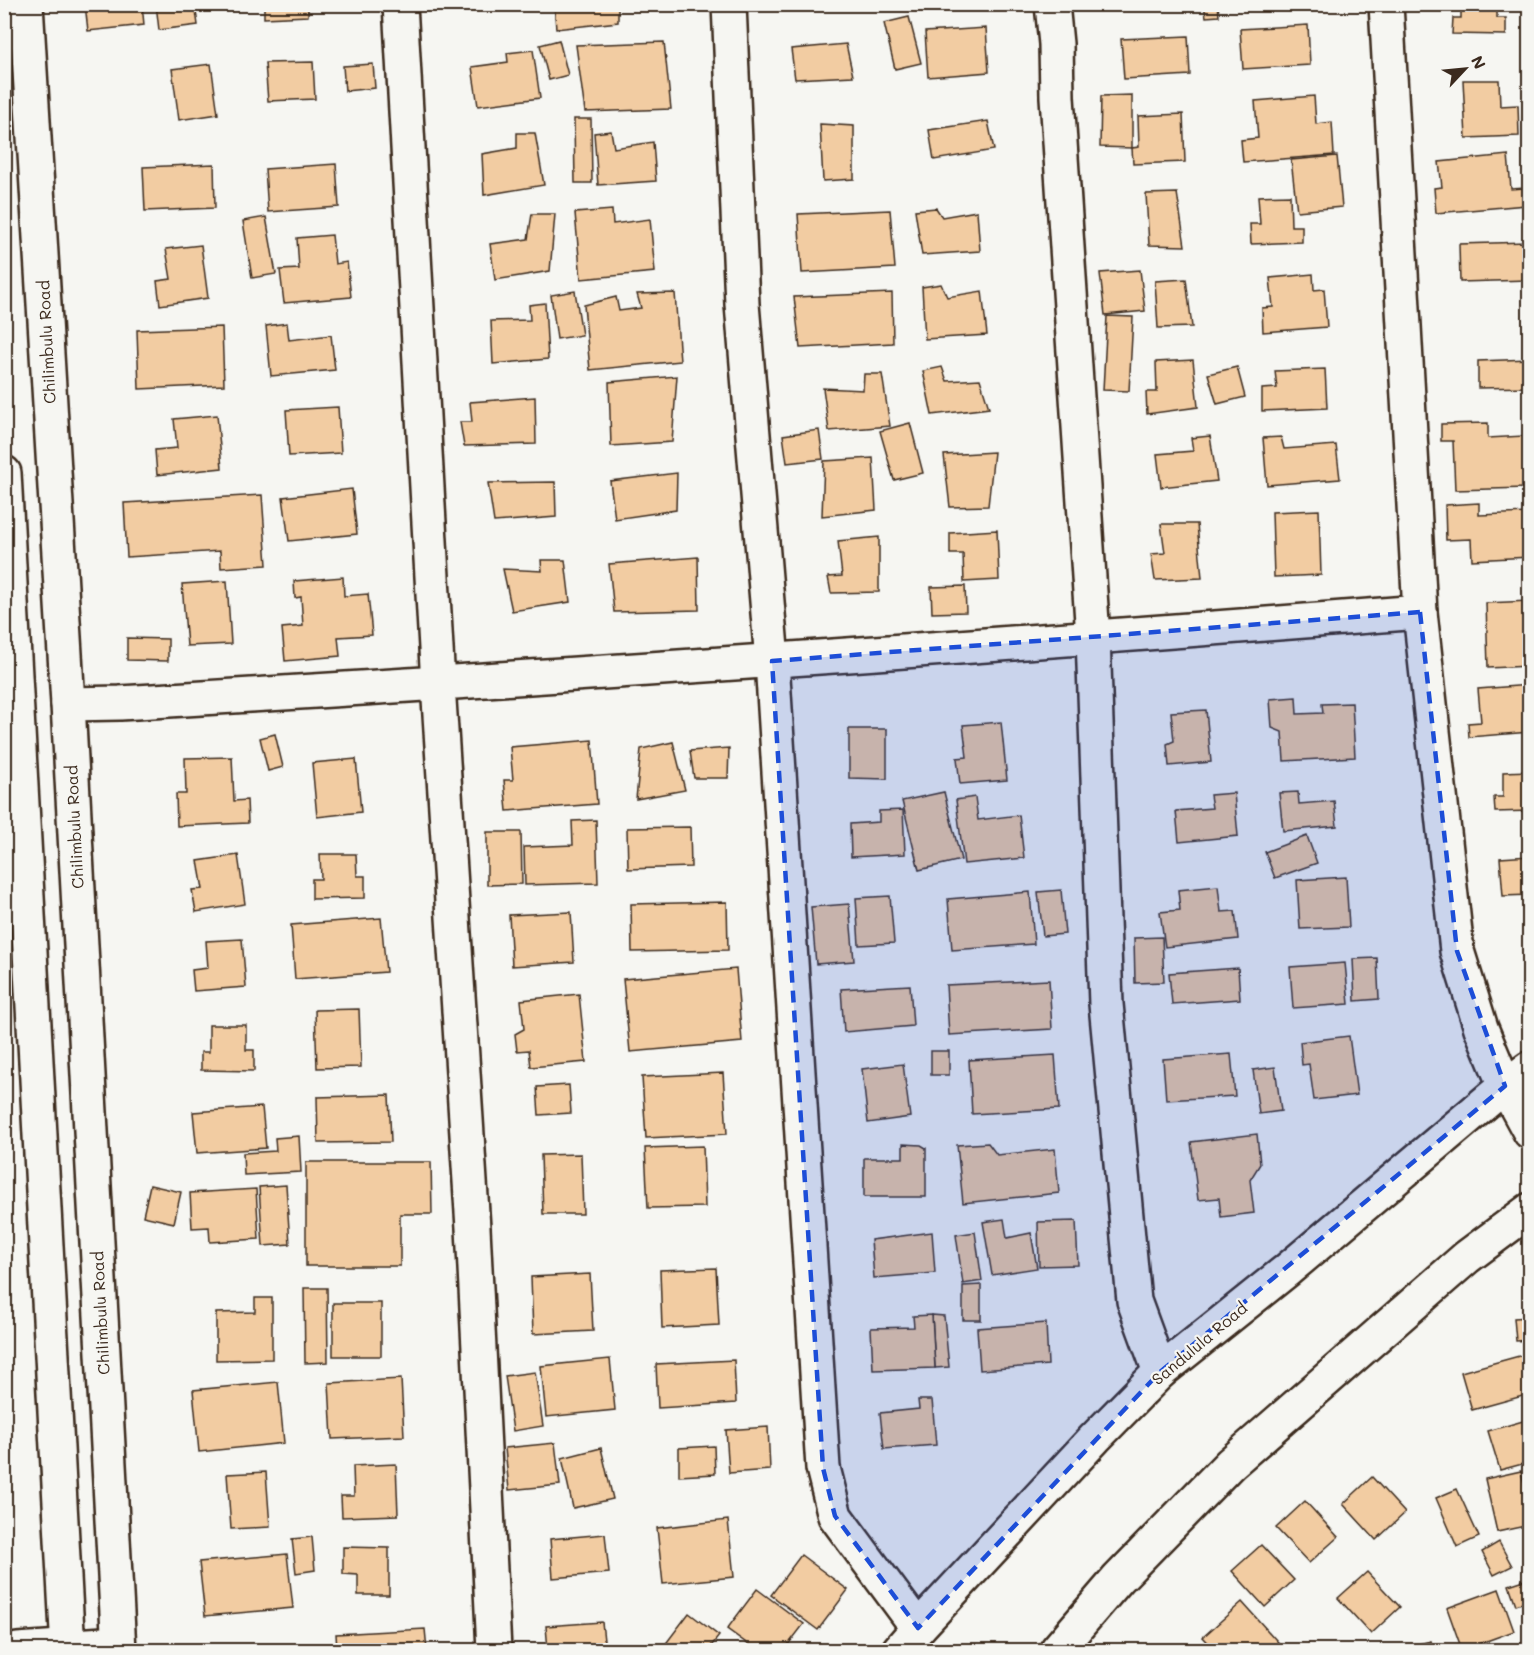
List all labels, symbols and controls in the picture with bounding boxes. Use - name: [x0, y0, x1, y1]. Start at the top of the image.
- north arrow: [1435, 39, 1495, 99]
- text: N: [1467, 52, 1491, 72]
- street label: Chilimbulu Road: [32, 280, 60, 404]
- street label: Chilimbulu Road: [60, 765, 88, 889]
- street label: Chilimbulu Road: [86, 1251, 114, 1375]
- street label: Sandulula Road: [1147, 1297, 1251, 1389]

